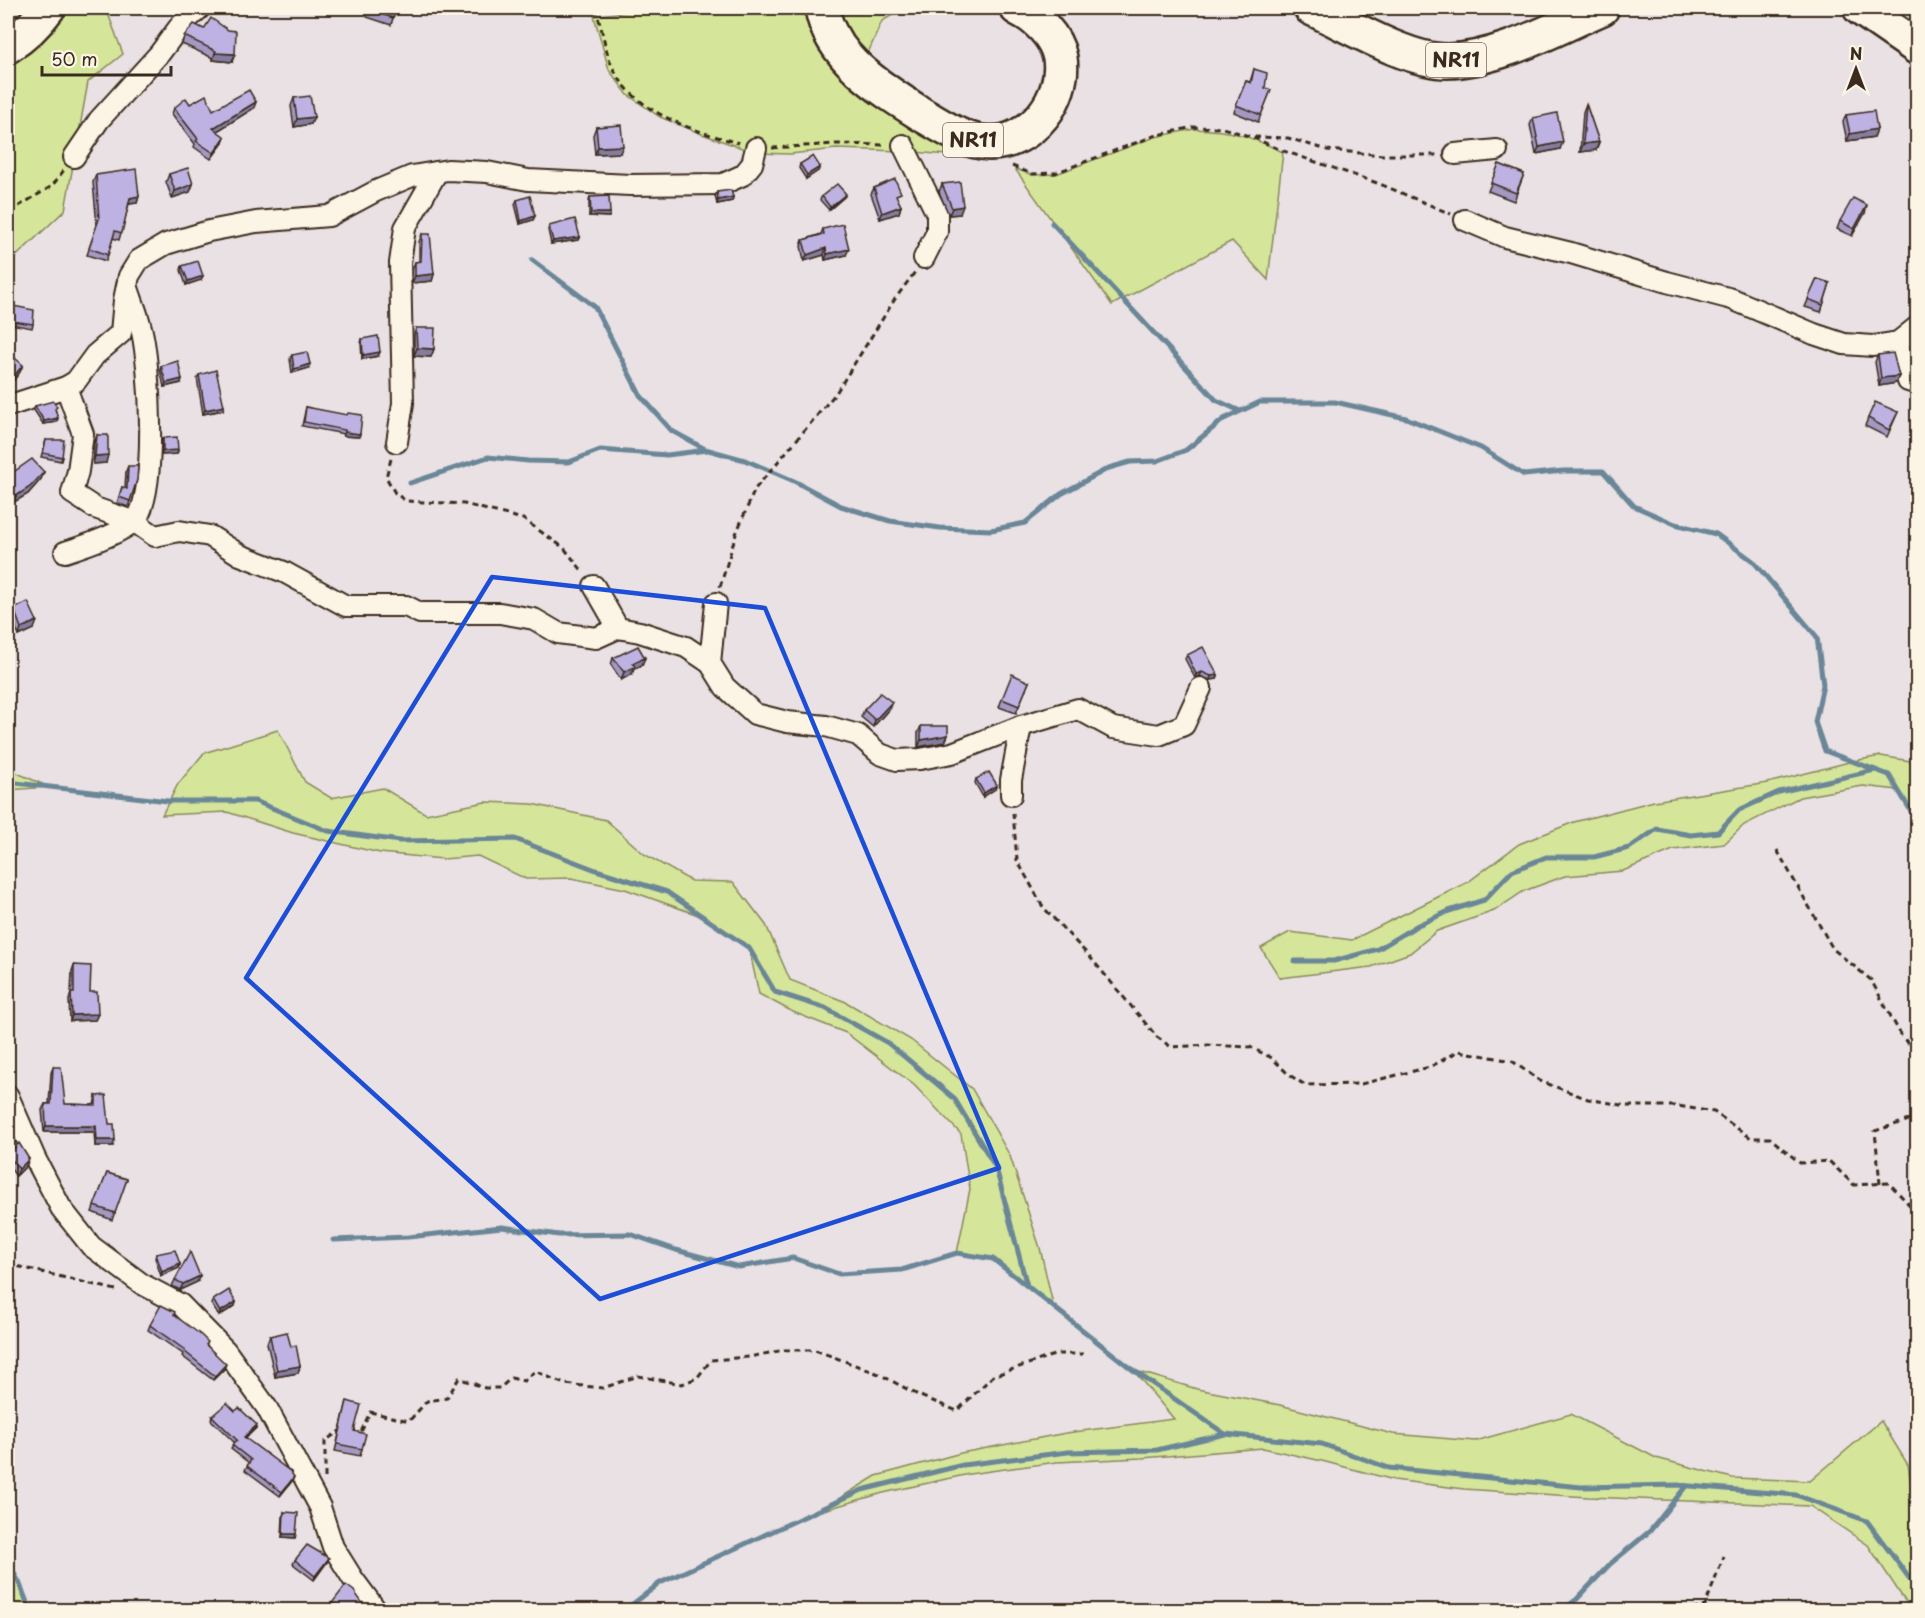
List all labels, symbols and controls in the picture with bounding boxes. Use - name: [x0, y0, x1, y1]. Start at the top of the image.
- scale bar: [42, 39, 171, 77]
- north arrow: [1826, 39, 1886, 99]
- text: N: [1850, 41, 1862, 65]
- road number: NR11: [1426, 43, 1486, 77]
- text: 50 m: [51, 45, 98, 72]
- road number: NR11: [943, 123, 1003, 157]

